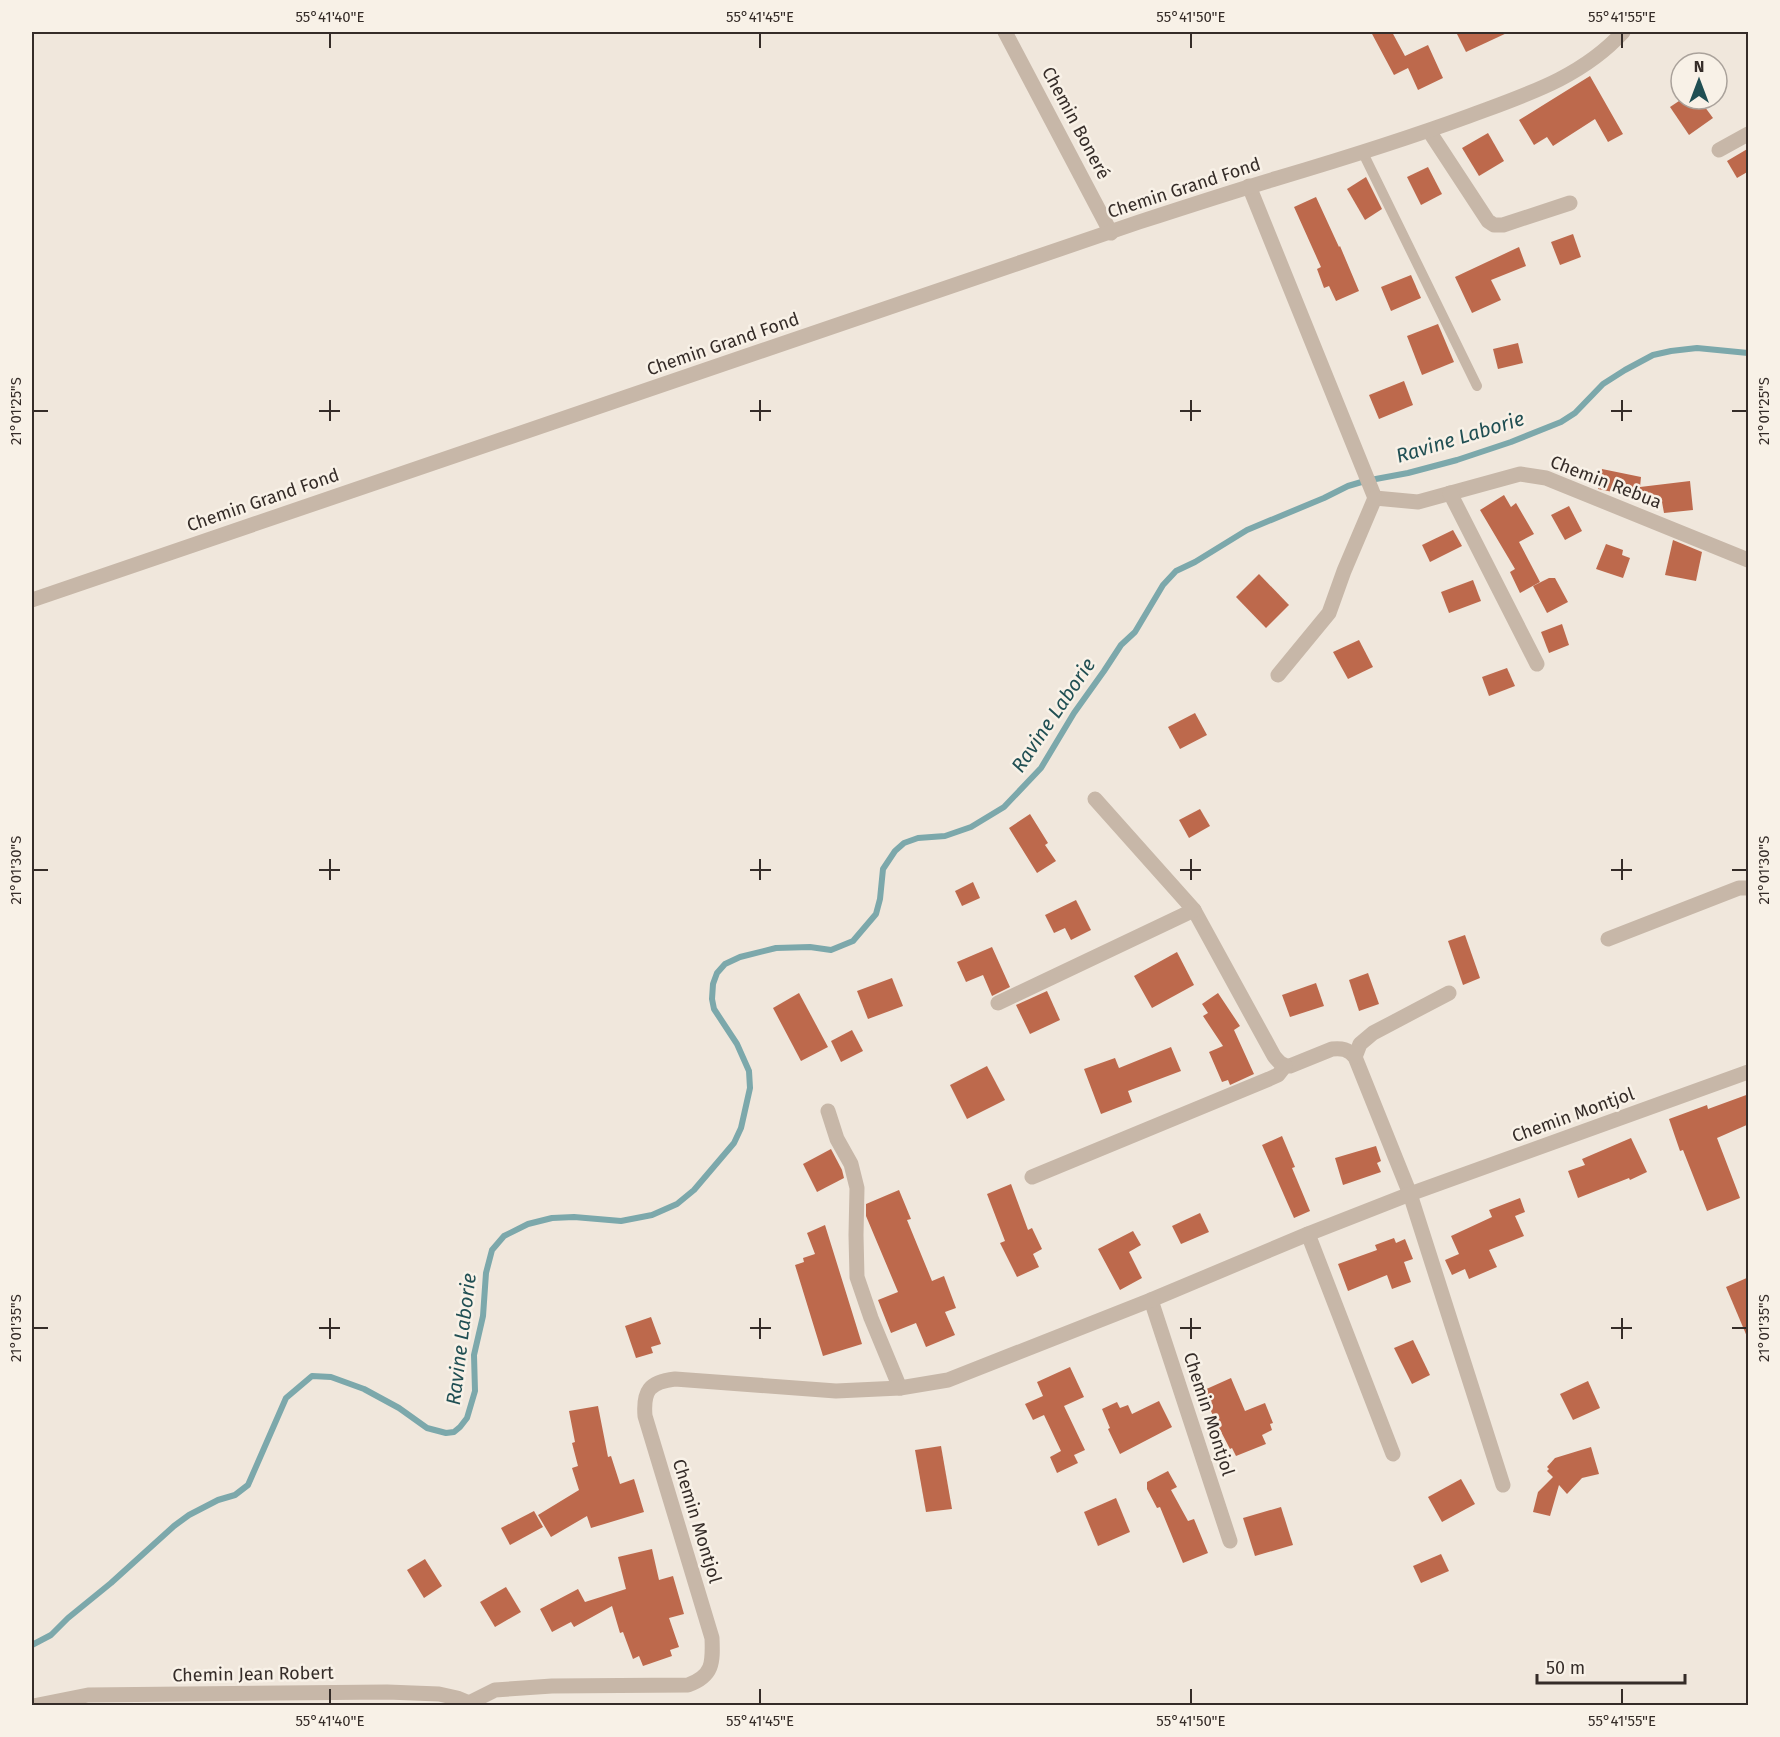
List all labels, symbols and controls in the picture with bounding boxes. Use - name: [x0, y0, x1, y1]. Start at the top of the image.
- text: 55°41'40"E: [295, 8, 365, 26]
- text: 55°41'45"E: [726, 8, 794, 26]
- text: 55°41'50"E: [1156, 8, 1226, 26]
- text: 55°41'55"E: [1588, 8, 1656, 26]
- north arrow: [1669, 51, 1729, 111]
- text: N: [1694, 57, 1704, 76]
- street label: Chemin Boneré: [1037, 63, 1115, 183]
- street label: Chemin Grand Fond: [1105, 153, 1263, 223]
- street label: Chemin Grand Fond: [644, 308, 802, 380]
- text: 21°01'25"S: [7, 377, 25, 445]
- text: 21°01'25"S: [1755, 377, 1773, 445]
- water label: Ravine Laborie: [1393, 406, 1527, 468]
- street label: Chemin Rebua: [1547, 451, 1665, 513]
- street label: Chemin Grand Fond: [184, 464, 342, 536]
- water label: Ravine Laborie: [1006, 653, 1100, 777]
- text: 21°01'30"S: [7, 835, 25, 905]
- text: 21°01'30"S: [1755, 835, 1773, 905]
- street label: Chemin Montjol: [1509, 1083, 1637, 1147]
- water label: Ravine Laborie: [441, 1272, 481, 1406]
- text: 21°01'35"S: [7, 1294, 25, 1362]
- text: 21°01'35"S: [1755, 1294, 1773, 1362]
- street label: Chemin Montjol: [1179, 1350, 1239, 1478]
- street label: Chemin Montjol: [668, 1456, 726, 1586]
- scale bar: [1537, 1647, 1686, 1685]
- text: 50 m: [1546, 1657, 1585, 1679]
- street label: Chemin Jean Robert: [172, 1662, 334, 1686]
- text: 55°41'40"E: [295, 1712, 365, 1730]
- text: 55°41'45"E: [726, 1712, 794, 1730]
- text: 55°41'50"E: [1156, 1712, 1226, 1730]
- text: 55°41'55"E: [1588, 1712, 1656, 1730]

